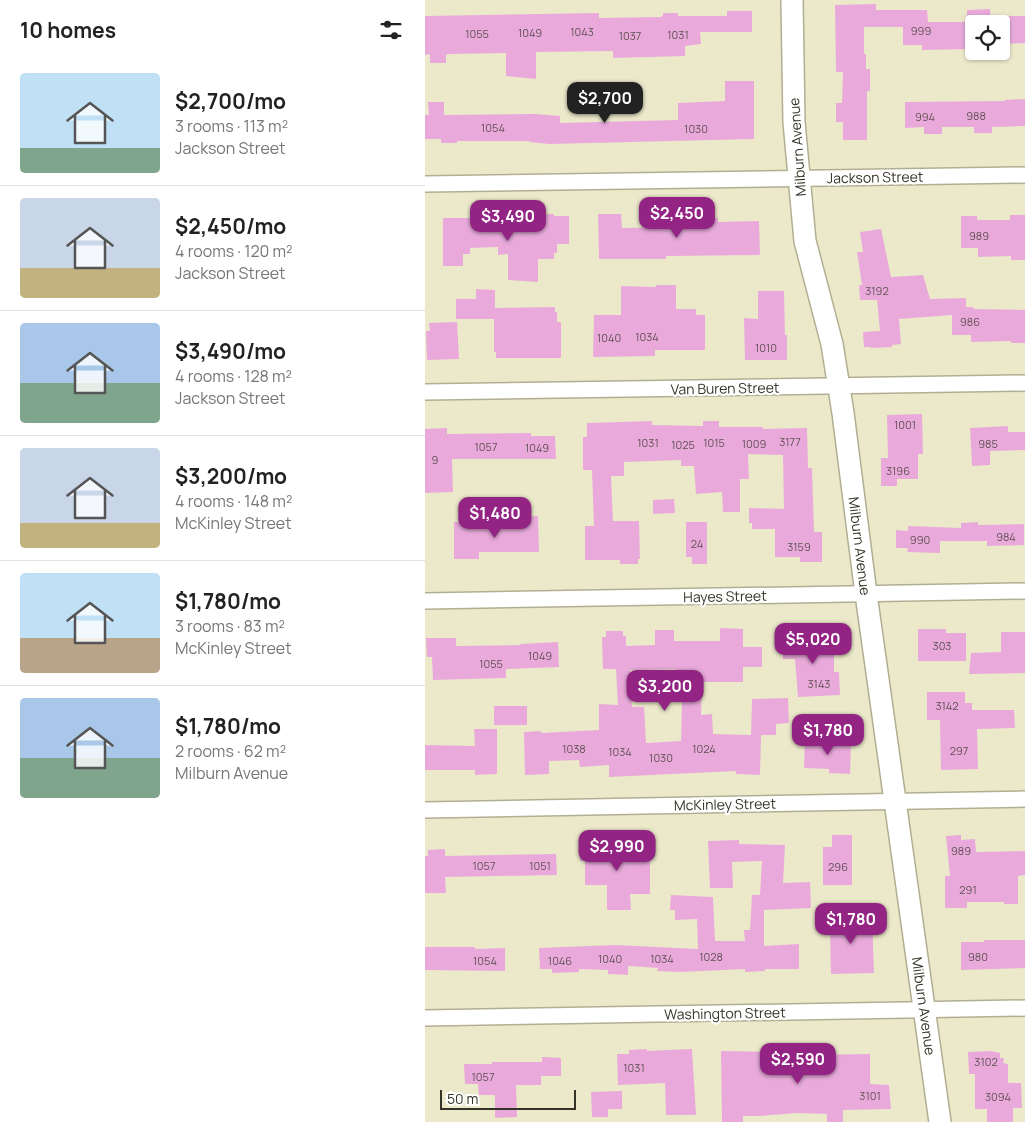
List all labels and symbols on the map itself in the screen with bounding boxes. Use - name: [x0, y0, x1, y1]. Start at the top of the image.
- house number: 999: [911, 23, 931, 38]
- house number: 1043: [570, 24, 594, 39]
- house number: 1049: [518, 25, 542, 40]
- house number: 1055: [465, 26, 489, 41]
- house number: 1031: [667, 27, 689, 42]
- house number: 1037: [619, 28, 641, 43]
- pin: $2,700: [564, 82, 646, 124]
- street label: Milburn Avenue: [784, 97, 810, 197]
- house number: 988: [966, 108, 986, 123]
- house number: 994: [915, 109, 935, 124]
- house number: 1054: [481, 120, 505, 135]
- house number: 1030: [684, 121, 708, 136]
- street label: Jackson Street: [826, 167, 924, 187]
- pin: $2,450: [636, 196, 718, 239]
- pin: $3,490: [467, 200, 549, 242]
- house number: 989: [969, 228, 989, 243]
- house number: 3192: [865, 283, 889, 298]
- house number: 986: [960, 314, 980, 329]
- house number: 1034: [635, 329, 659, 344]
- house number: 1040: [597, 330, 621, 345]
- house number: 1010: [755, 340, 777, 355]
- street label: Van Buren Street: [670, 378, 780, 398]
- house number: 1001: [894, 417, 916, 432]
- house number: 3177: [779, 434, 801, 449]
- house number: 1031: [637, 435, 659, 450]
- house number: 1015: [703, 435, 725, 450]
- house number: 1009: [742, 436, 766, 451]
- house number: 985: [978, 436, 998, 451]
- house number: 1025: [671, 437, 695, 452]
- house number: 1057: [475, 439, 497, 454]
- house number: 1049: [525, 440, 549, 455]
- house number: 9: [432, 452, 439, 467]
- house number: 3196: [886, 463, 910, 478]
- pin: $1,480: [454, 496, 536, 539]
- street label: Milburn Avenue: [845, 496, 875, 596]
- house number: 984: [996, 529, 1016, 544]
- house number: 990: [910, 532, 930, 547]
- house number: 24: [691, 536, 703, 551]
- house number: 3159: [787, 539, 811, 554]
- street label: Hayes Street: [683, 586, 767, 606]
- pin: $5,020: [772, 622, 854, 665]
- house number: 303: [933, 638, 951, 653]
- house number: 1049: [528, 648, 552, 663]
- house number: 1055: [479, 656, 503, 671]
- pin: $3,200: [624, 670, 706, 712]
- house number: 3143: [808, 676, 830, 691]
- house number: 3142: [935, 698, 959, 713]
- pin: $1,780: [787, 714, 869, 756]
- house number: 1038: [562, 741, 586, 756]
- house number: 1024: [692, 741, 716, 756]
- house number: 297: [950, 743, 968, 758]
- house number: 1034: [608, 744, 632, 759]
- house number: 1030: [649, 750, 673, 765]
- street label: McKinley Street: [674, 794, 777, 814]
- pin: $2,990: [576, 830, 658, 872]
- house number: 989: [951, 843, 971, 858]
- house number: 1057: [473, 858, 495, 873]
- house number: 1051: [529, 858, 551, 873]
- house number: 296: [828, 859, 848, 874]
- house number: 291: [959, 882, 977, 897]
- pin: $1,780: [810, 902, 892, 945]
- house number: 1028: [699, 949, 723, 964]
- house number: 980: [968, 949, 988, 964]
- house number: 1040: [598, 951, 622, 966]
- house number: 1034: [650, 951, 674, 966]
- house number: 1054: [473, 953, 497, 968]
- house number: 1046: [548, 953, 572, 968]
- street label: Milburn Avenue: [908, 956, 940, 1056]
- street label: Washington Street: [664, 1002, 786, 1024]
- pin: $2,590: [757, 1042, 839, 1085]
- house number: 3102: [974, 1054, 998, 1069]
- house number: 1031: [623, 1060, 645, 1075]
- house number: 1057: [472, 1069, 494, 1084]
- scale bar: [440, 1087, 576, 1110]
- house number: 3101: [859, 1088, 881, 1103]
- house number: 3094: [985, 1089, 1011, 1104]

